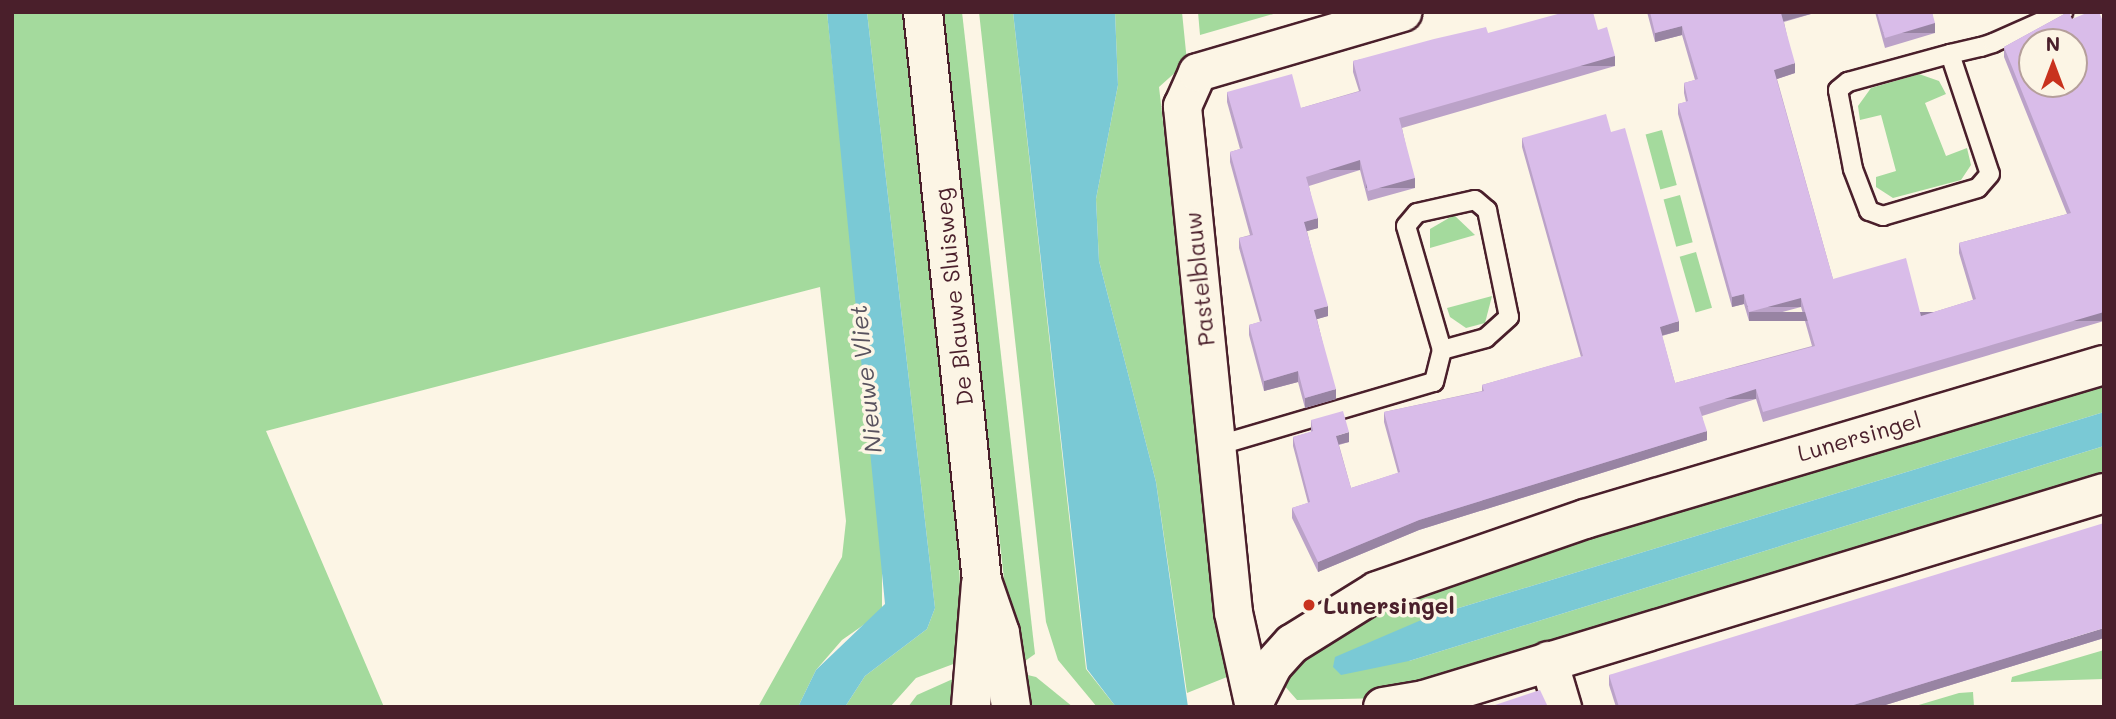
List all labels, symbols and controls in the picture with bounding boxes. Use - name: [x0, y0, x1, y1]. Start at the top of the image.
- north arrow: [2018, 28, 2088, 98]
- text: N: [2046, 31, 2060, 56]
- street label: De Blauwe Sluisweg: [928, 187, 978, 407]
- street label: Pastelblauw: [1178, 210, 1220, 348]
- water label: Nieuwe Vliet: [843, 303, 887, 455]
- street label: Lunersingel: [1794, 405, 1924, 467]
- place label: Lunersingel: [1323, 591, 1455, 619]
- marker: Lunersingel: [1301, 597, 1317, 613]

